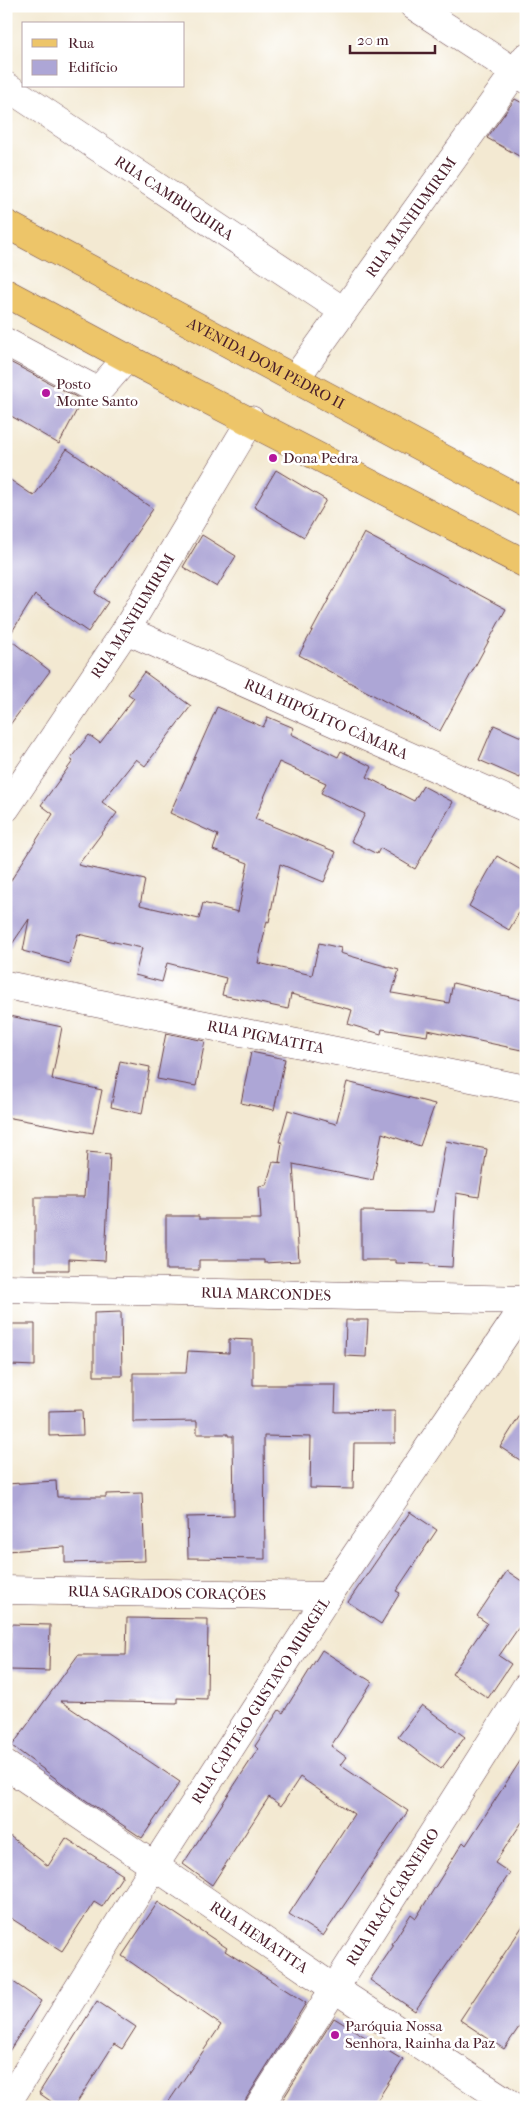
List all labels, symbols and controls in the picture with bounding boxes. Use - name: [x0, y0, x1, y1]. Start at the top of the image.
- legend: [22, 22, 185, 88]
- scale bar: [350, 22, 434, 54]
- text: 20 m: [357, 31, 389, 49]
- text: Rua: [68, 34, 95, 52]
- text: Edifício: [68, 58, 118, 76]
- street label: RUA CAMBUQUIRA: [111, 152, 237, 244]
- street label: RUA MANHUMIRIM: [362, 154, 460, 281]
- street label: AVENIDA DOM PEDRO II: [183, 314, 348, 413]
- place label: Posto Monte Santo: [56, 375, 138, 410]
- marker: Posto Monte Santo: [40, 387, 52, 399]
- place label: Dona Pedra: [283, 449, 359, 467]
- marker: Dona Pedra: [267, 452, 279, 464]
- street label: RUA MANHUMIRIM: [87, 550, 178, 682]
- street label: RUA HIPÓLITO CÂMARA: [241, 675, 411, 763]
- street label: RUA PIGMATITA: [206, 1016, 326, 1058]
- street label: RUA MARCONDES: [201, 1283, 332, 1305]
- street label: RUA SAGRADOS CORAÇÕES: [68, 1582, 267, 1604]
- street label: RUA CAPITÃO GUSTAVO MURGEL: [188, 1594, 334, 1807]
- street label: RUA IRACÍ CARNEIRO: [342, 1825, 443, 1969]
- street label: RUA HEMATITA: [207, 1898, 312, 1977]
- place label: Paróquia Nossa Senhora, Rainha da Paz: [345, 2017, 495, 2052]
- marker: Paróquia Nossa Senhora, Rainha da Paz: [329, 2029, 341, 2041]

